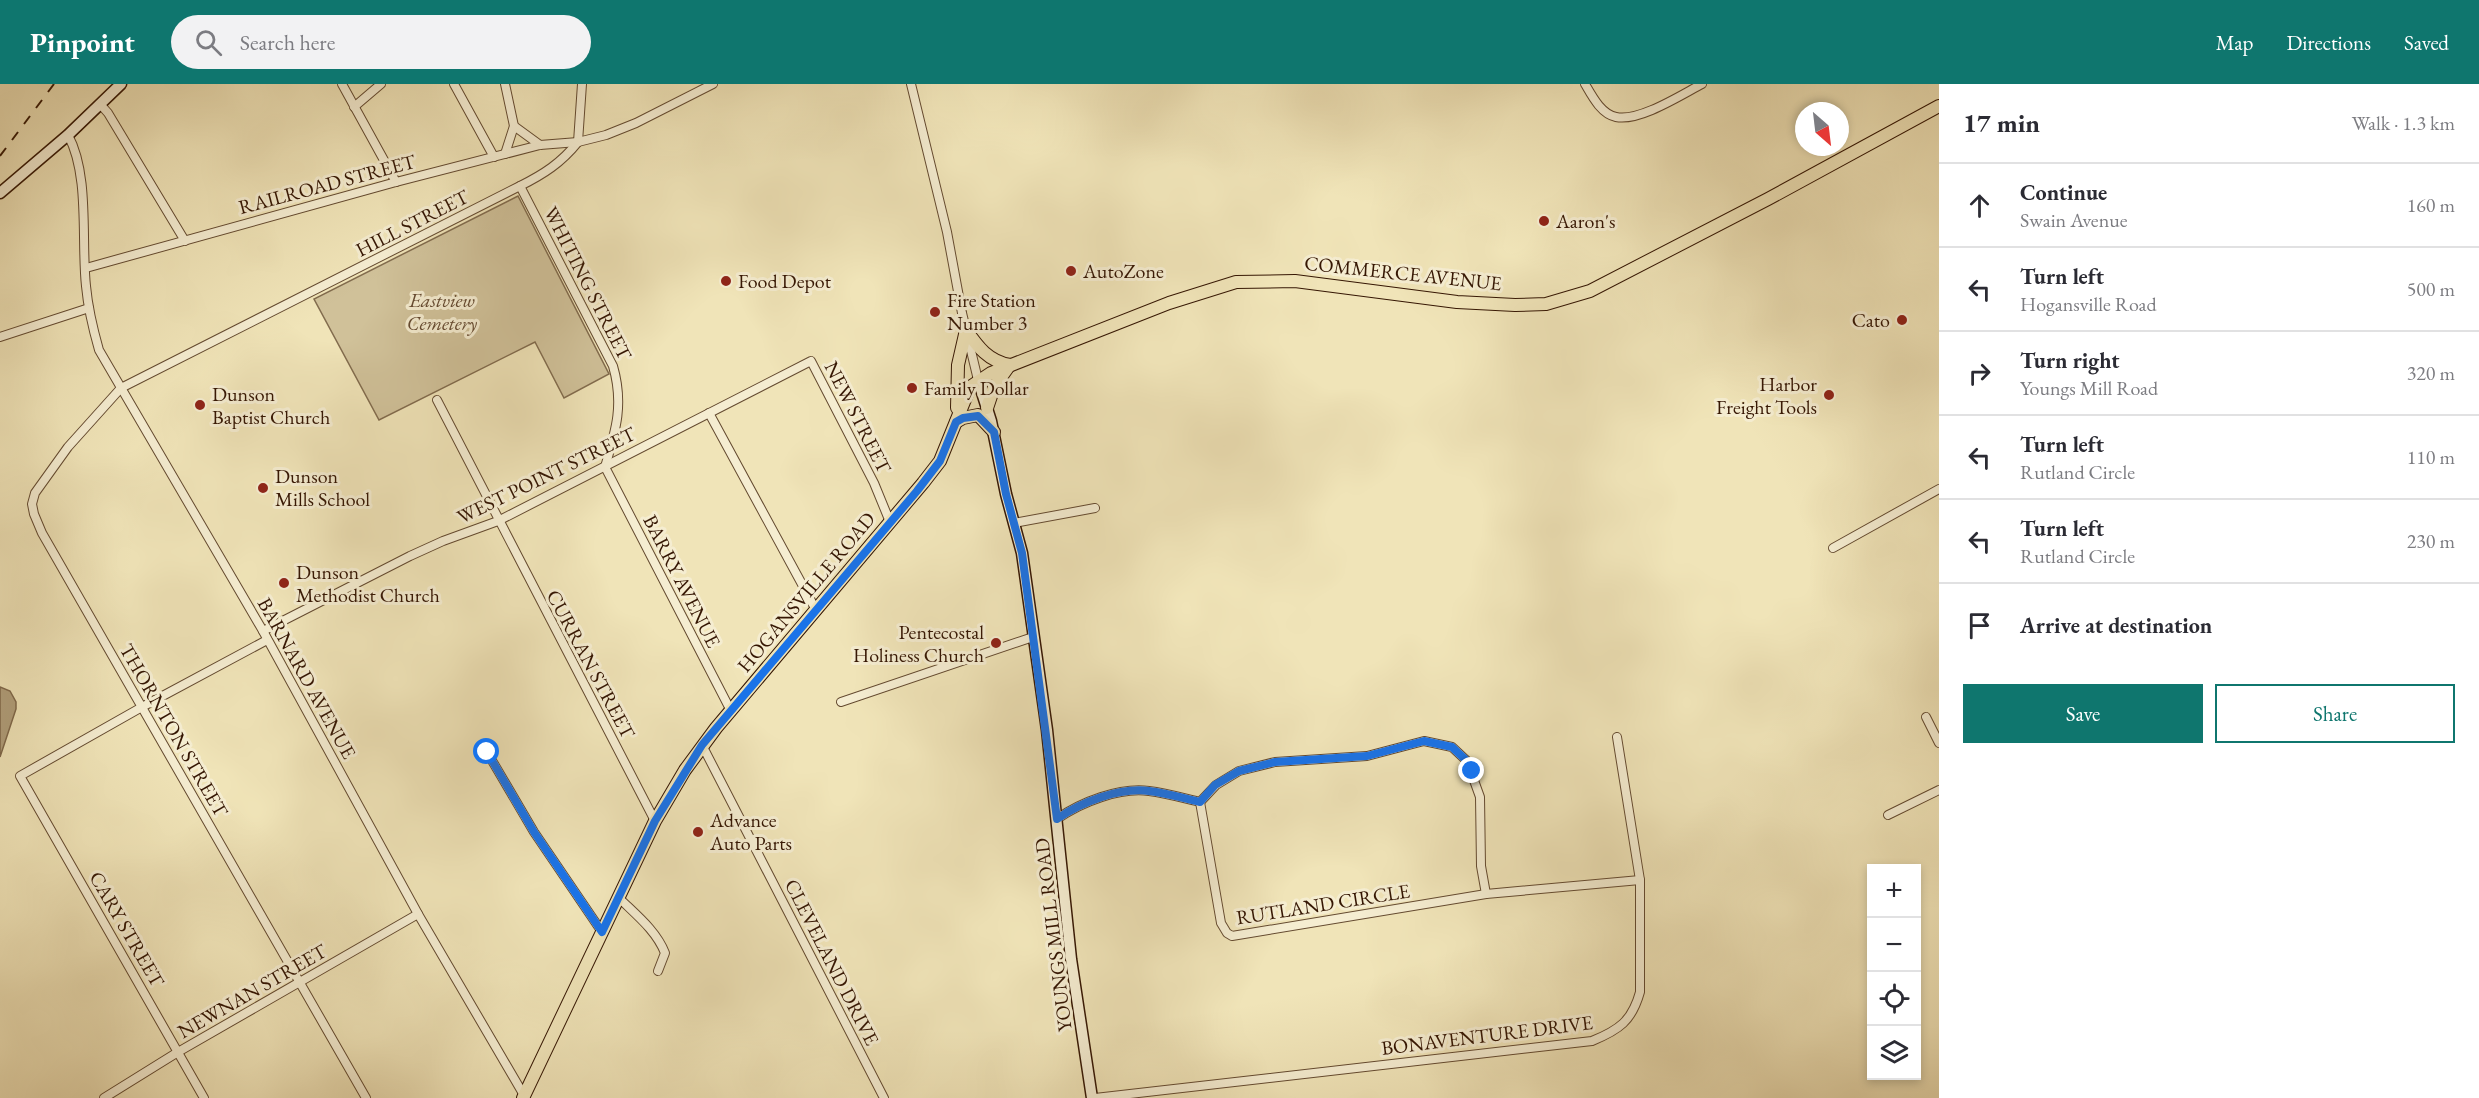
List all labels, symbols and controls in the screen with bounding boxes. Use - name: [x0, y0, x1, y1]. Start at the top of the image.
- search box: [171, 15, 591, 69]
- text: Pinpoint: [30, 24, 135, 60]
- icon: search: [192, 26, 225, 59]
- text: Search here: [240, 28, 335, 57]
- text: Map: [2216, 29, 2253, 56]
- text: Directions: [2286, 29, 2371, 56]
- text: Saved: [2404, 29, 2449, 56]
- north arrow: [1795, 102, 1849, 156]
- text: 17 min: [1963, 106, 2040, 140]
- text: Walk · 1.3 km: [2352, 110, 2455, 136]
- street label: RAILROAD STREET: [236, 148, 419, 220]
- text: Continue: [2020, 178, 2107, 207]
- street label: HILL STREET: [351, 183, 473, 263]
- icon: ahead: [1963, 189, 1996, 222]
- text: 160 m: [2407, 192, 2455, 218]
- street label: WHITING STREET: [538, 202, 638, 365]
- text: Swain Avenue: [2020, 207, 2128, 233]
- place label: Aaron's: [1555, 208, 1615, 234]
- marker: Aaron's: [1537, 214, 1551, 228]
- street label: COMMERCE AVENUE: [1303, 250, 1503, 296]
- place label: AutoZone: [1082, 258, 1164, 284]
- text: Turn left: [2020, 262, 2104, 291]
- marker: AutoZone: [1064, 264, 1078, 278]
- place label: Food Depot: [738, 268, 832, 294]
- icon: left: [1963, 273, 1996, 306]
- marker: Food Depot: [719, 274, 733, 288]
- text: 500 m: [2407, 276, 2455, 302]
- park label: Eastview Cemetery: [407, 287, 477, 336]
- place label: Fire Station Number 3: [947, 287, 1036, 336]
- text: Hogansville Road: [2020, 291, 2157, 317]
- marker: Fire Station Number 3: [928, 305, 942, 319]
- place label: Cato: [1852, 307, 1890, 333]
- marker: Cato: [1895, 313, 1909, 327]
- text: Turn right: [2020, 346, 2119, 375]
- street label: NEW STREET: [819, 357, 898, 478]
- icon: right: [1963, 357, 1996, 390]
- text: 320 m: [2407, 360, 2455, 386]
- place label: Harbor Freight Tools: [1716, 371, 1817, 420]
- place label: Family Dollar: [924, 375, 1029, 401]
- text: Youngs Mill Road: [2020, 375, 2158, 401]
- place label: Dunson Baptist Church: [212, 381, 330, 430]
- marker: Family Dollar: [905, 381, 919, 395]
- marker: Harbor Freight Tools: [1822, 388, 1836, 402]
- marker: Dunson Baptist Church: [193, 398, 207, 412]
- street label: WEST POINT STREET: [452, 420, 640, 530]
- text: Turn left: [2020, 430, 2104, 459]
- icon: left: [1963, 441, 1996, 474]
- text: 110 m: [2407, 444, 2455, 470]
- text: Rutland Circle: [2020, 459, 2135, 485]
- place label: Dunson Mills School: [275, 463, 370, 512]
- marker: Dunson Mills School: [256, 481, 270, 495]
- street label: HOGANSVILLE ROAD: [731, 506, 881, 678]
- street label: BARRY AVENUE: [637, 510, 727, 652]
- text: Turn left: [2020, 514, 2104, 543]
- icon: left: [1963, 525, 1996, 558]
- text: 230 m: [2407, 528, 2455, 554]
- text: Rutland Circle: [2020, 543, 2135, 569]
- place label: Dunson Methodist Church: [296, 559, 440, 608]
- marker: Dunson Methodist Church: [277, 576, 291, 590]
- street label: CURRAN STREET: [541, 585, 641, 743]
- street label: BARNARD AVENUE: [252, 593, 362, 763]
- icon: arrive: [1963, 609, 1996, 642]
- text: Arrive at destination: [2020, 611, 2212, 640]
- place label: Pentecostal Holiness Church: [853, 619, 984, 668]
- marker: Pentecostal Holiness Church: [989, 636, 1003, 650]
- street label: THORNTON STREET: [114, 639, 235, 822]
- button: Save: [1963, 684, 2203, 743]
- button: Share: [2215, 684, 2455, 743]
- route start: [473, 738, 499, 764]
- route end: [1458, 757, 1484, 783]
- place label: Advance Auto Parts: [709, 807, 792, 856]
- marker: Advance Auto Parts: [691, 825, 705, 839]
- street label: YOUNGS MILL ROAD: [1028, 837, 1078, 1033]
- map controls: [1867, 864, 1921, 1080]
- button: +: [1867, 864, 1921, 918]
- street label: CARY STREET: [83, 867, 171, 992]
- street label: CLEVELAND DRIVE: [779, 874, 885, 1050]
- street label: RUTLAND CIRCLE: [1234, 877, 1412, 931]
- button: −: [1867, 918, 1921, 972]
- street label: NEWNAN STREET: [173, 937, 332, 1044]
- button: locate: [1867, 972, 1921, 1026]
- street label: BONAVENTURE DRIVE: [1380, 1009, 1594, 1061]
- button: layers: [1867, 1026, 1921, 1080]

